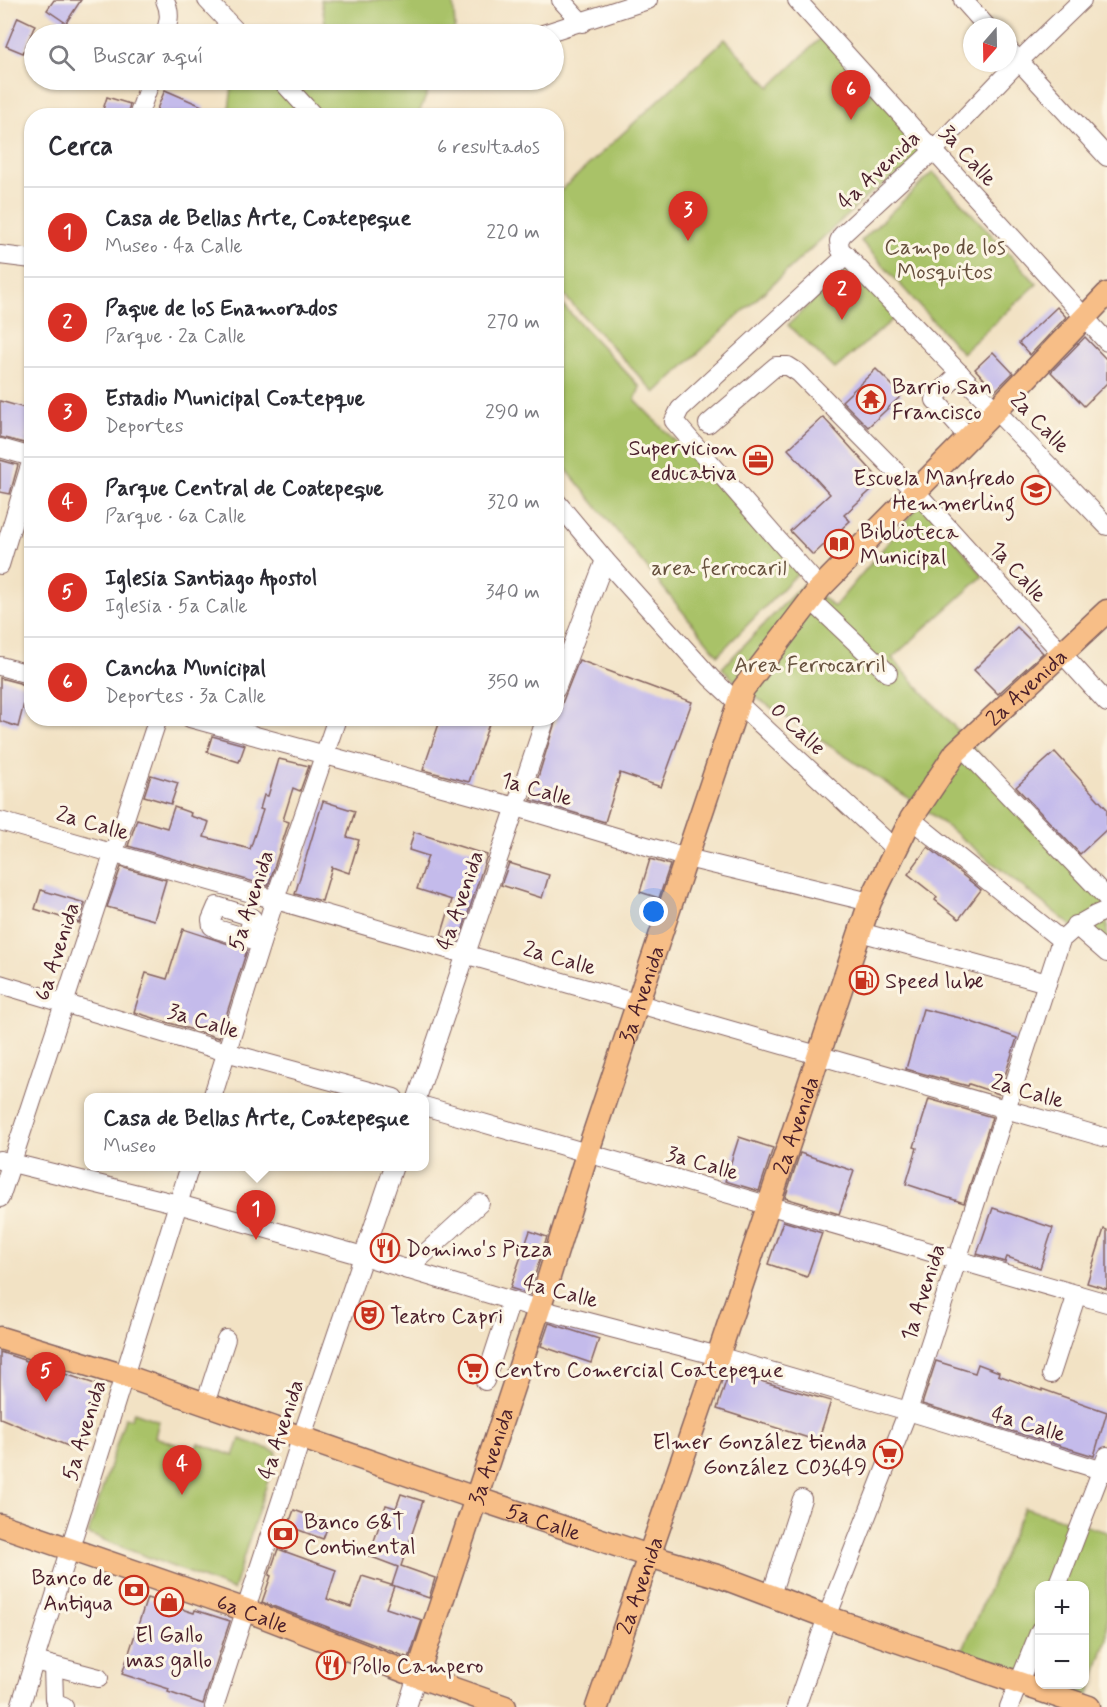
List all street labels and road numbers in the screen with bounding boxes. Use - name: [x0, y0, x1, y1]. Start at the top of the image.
- street label: 3a Calle: [932, 120, 1003, 193]
- street label: 4a Avenida: [832, 125, 927, 216]
- street label: 2a Calle: [1004, 387, 1076, 460]
- street label: 1a Calle: [982, 536, 1053, 609]
- street label: 2a Avenida: [981, 643, 1074, 733]
- street label: 0 Calle: [764, 697, 831, 762]
- street label: 1a Calle: [497, 766, 576, 814]
- street label: 2a Calle: [53, 800, 132, 848]
- street label: 5a Avenida: [223, 847, 281, 954]
- street label: 4a Avenida: [431, 847, 491, 954]
- street label: 6a Avenida: [29, 899, 87, 1005]
- street label: 2a Calle: [520, 935, 599, 983]
- street label: 3a Avenida: [613, 942, 672, 1047]
- street label: 3a Calle: [164, 998, 243, 1046]
- street label: 2a Calle: [988, 1068, 1067, 1116]
- street label: 2a Avenida: [768, 1073, 827, 1178]
- street label: 3a Calle: [663, 1140, 742, 1188]
- street label: 1a Avenida: [895, 1240, 953, 1345]
- street label: 4a Calle: [520, 1268, 601, 1315]
- street label: 4a Avenida: [253, 1376, 311, 1483]
- street label: 5a Avenida: [56, 1377, 114, 1484]
- street label: 4a Calle: [988, 1400, 1069, 1449]
- street label: 3a Avenida: [463, 1404, 521, 1509]
- street label: 5a Calle: [502, 1497, 584, 1548]
- street label: 2a Avenida: [611, 1533, 671, 1638]
- street label: 6a Calle: [213, 1589, 293, 1641]

